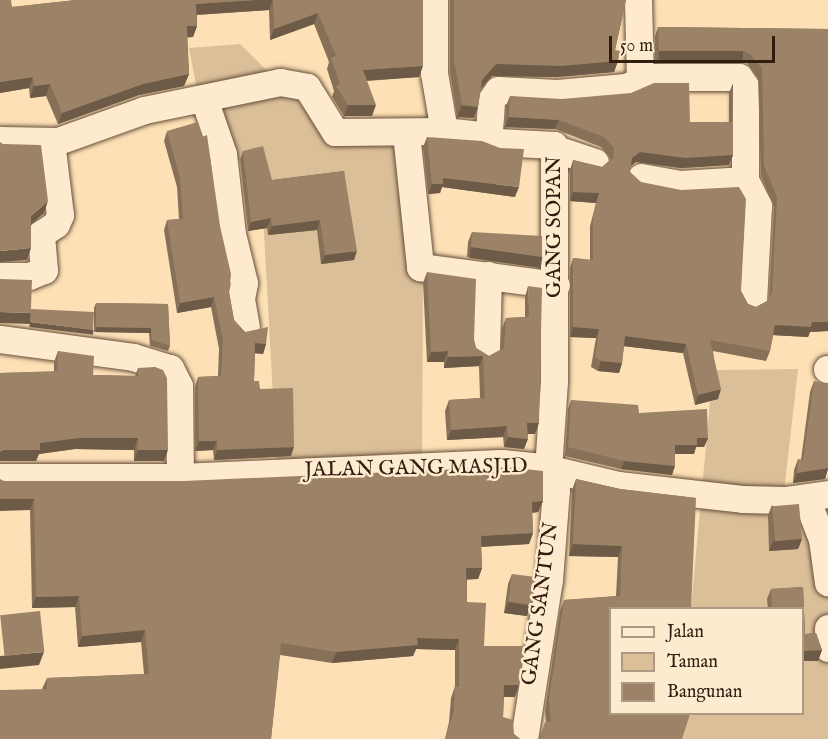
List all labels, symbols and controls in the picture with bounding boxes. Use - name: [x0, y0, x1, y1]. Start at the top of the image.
- scale bar: [612, 24, 778, 62]
- text: 50 m: [620, 35, 653, 58]
- street label: GANG SOPAN: [542, 156, 568, 298]
- street label: JALAN GANG MASJID: [304, 454, 528, 484]
- street label: GANG SANTUN: [517, 521, 565, 687]
- legend: [609, 607, 804, 715]
- text: Jalan: [667, 621, 704, 644]
- text: Taman: [667, 651, 718, 674]
- text: Bangunan: [667, 681, 742, 704]

